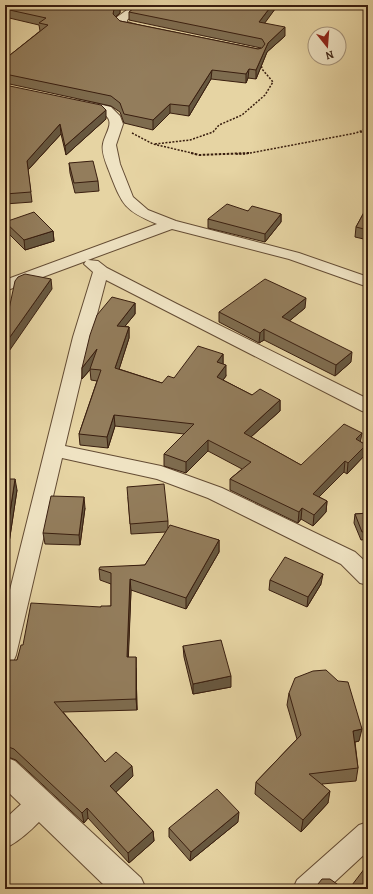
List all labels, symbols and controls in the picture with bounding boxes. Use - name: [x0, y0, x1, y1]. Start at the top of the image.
- north arrow: [307, 26, 347, 66]
- text: N: [324, 47, 336, 63]

